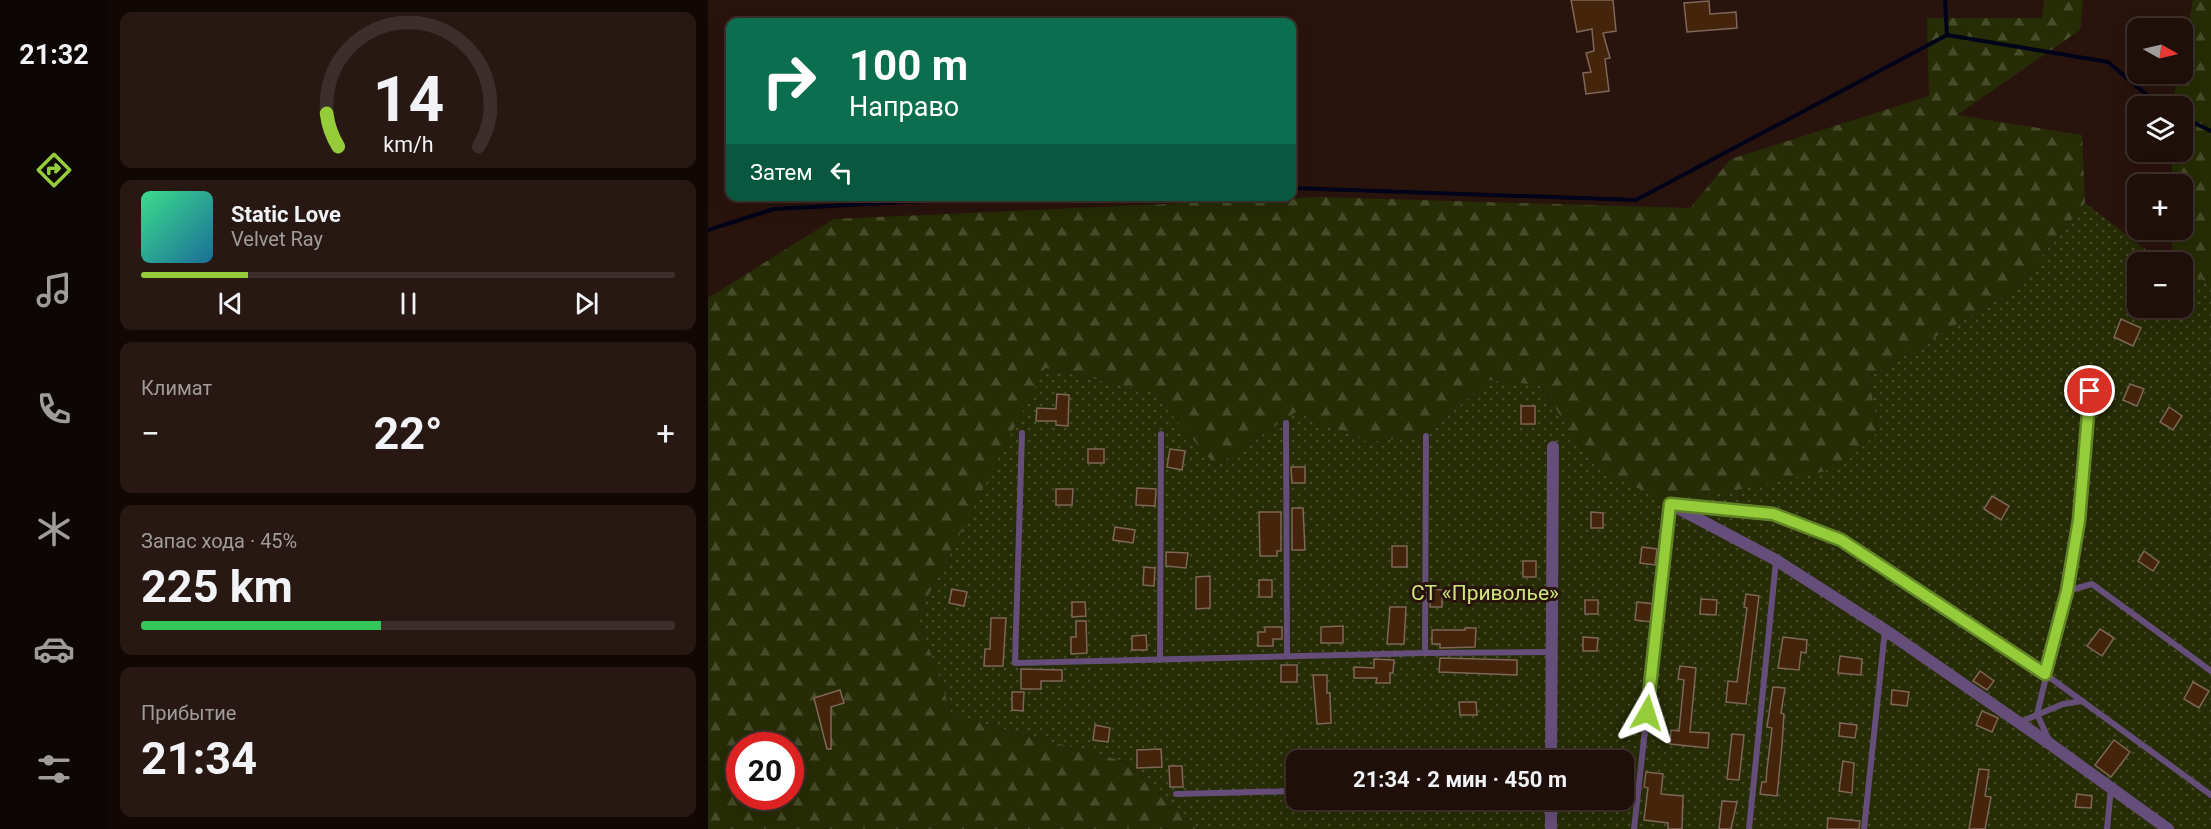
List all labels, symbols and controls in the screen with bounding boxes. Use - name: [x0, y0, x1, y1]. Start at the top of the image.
- north arrow: [2127, 18, 2193, 84]
- map controls: [2127, 18, 2193, 318]
- text: 21:32: [19, 39, 89, 71]
- text: 100 m: [849, 41, 968, 90]
- icon: right: [750, 42, 828, 120]
- text: 14: [372, 63, 444, 136]
- text: Направо: [849, 91, 959, 123]
- button: layers: [2127, 96, 2193, 162]
- text: km/h: [383, 132, 433, 157]
- icon: directions: [33, 149, 75, 191]
- icon: left: [825, 156, 858, 189]
- text: Затем: [750, 160, 813, 185]
- button: +: [2127, 174, 2193, 240]
- text: Static Love: [231, 202, 341, 227]
- text: Velvet Ray: [231, 227, 323, 251]
- button: −: [2127, 252, 2193, 318]
- icon: music: [33, 269, 75, 311]
- icon: previous: [214, 287, 247, 320]
- icon: pause: [392, 287, 425, 320]
- icon: next: [570, 287, 603, 320]
- pin: [2064, 365, 2115, 416]
- icon: arrive: [2073, 374, 2106, 407]
- text: Климат: [141, 376, 212, 400]
- icon: phone: [33, 388, 75, 430]
- text: 22°: [373, 407, 443, 460]
- text: −: [141, 414, 160, 453]
- text: +: [656, 414, 675, 453]
- icon: climate: [33, 508, 75, 550]
- text: Запас хода · 45%: [141, 529, 297, 553]
- text: 225 km: [141, 560, 293, 613]
- park label: СТ «Приволье»: [1411, 581, 1559, 605]
- icon: car: [33, 628, 75, 670]
- position arrow: [1615, 681, 1679, 745]
- text: Прибытие: [141, 701, 236, 725]
- text: 21:34: [141, 732, 257, 785]
- speed limit sign: 20: [726, 732, 804, 810]
- icon: filters: [33, 748, 75, 790]
- text: 21:34 · 2 мин · 450 m: [1353, 767, 1567, 792]

